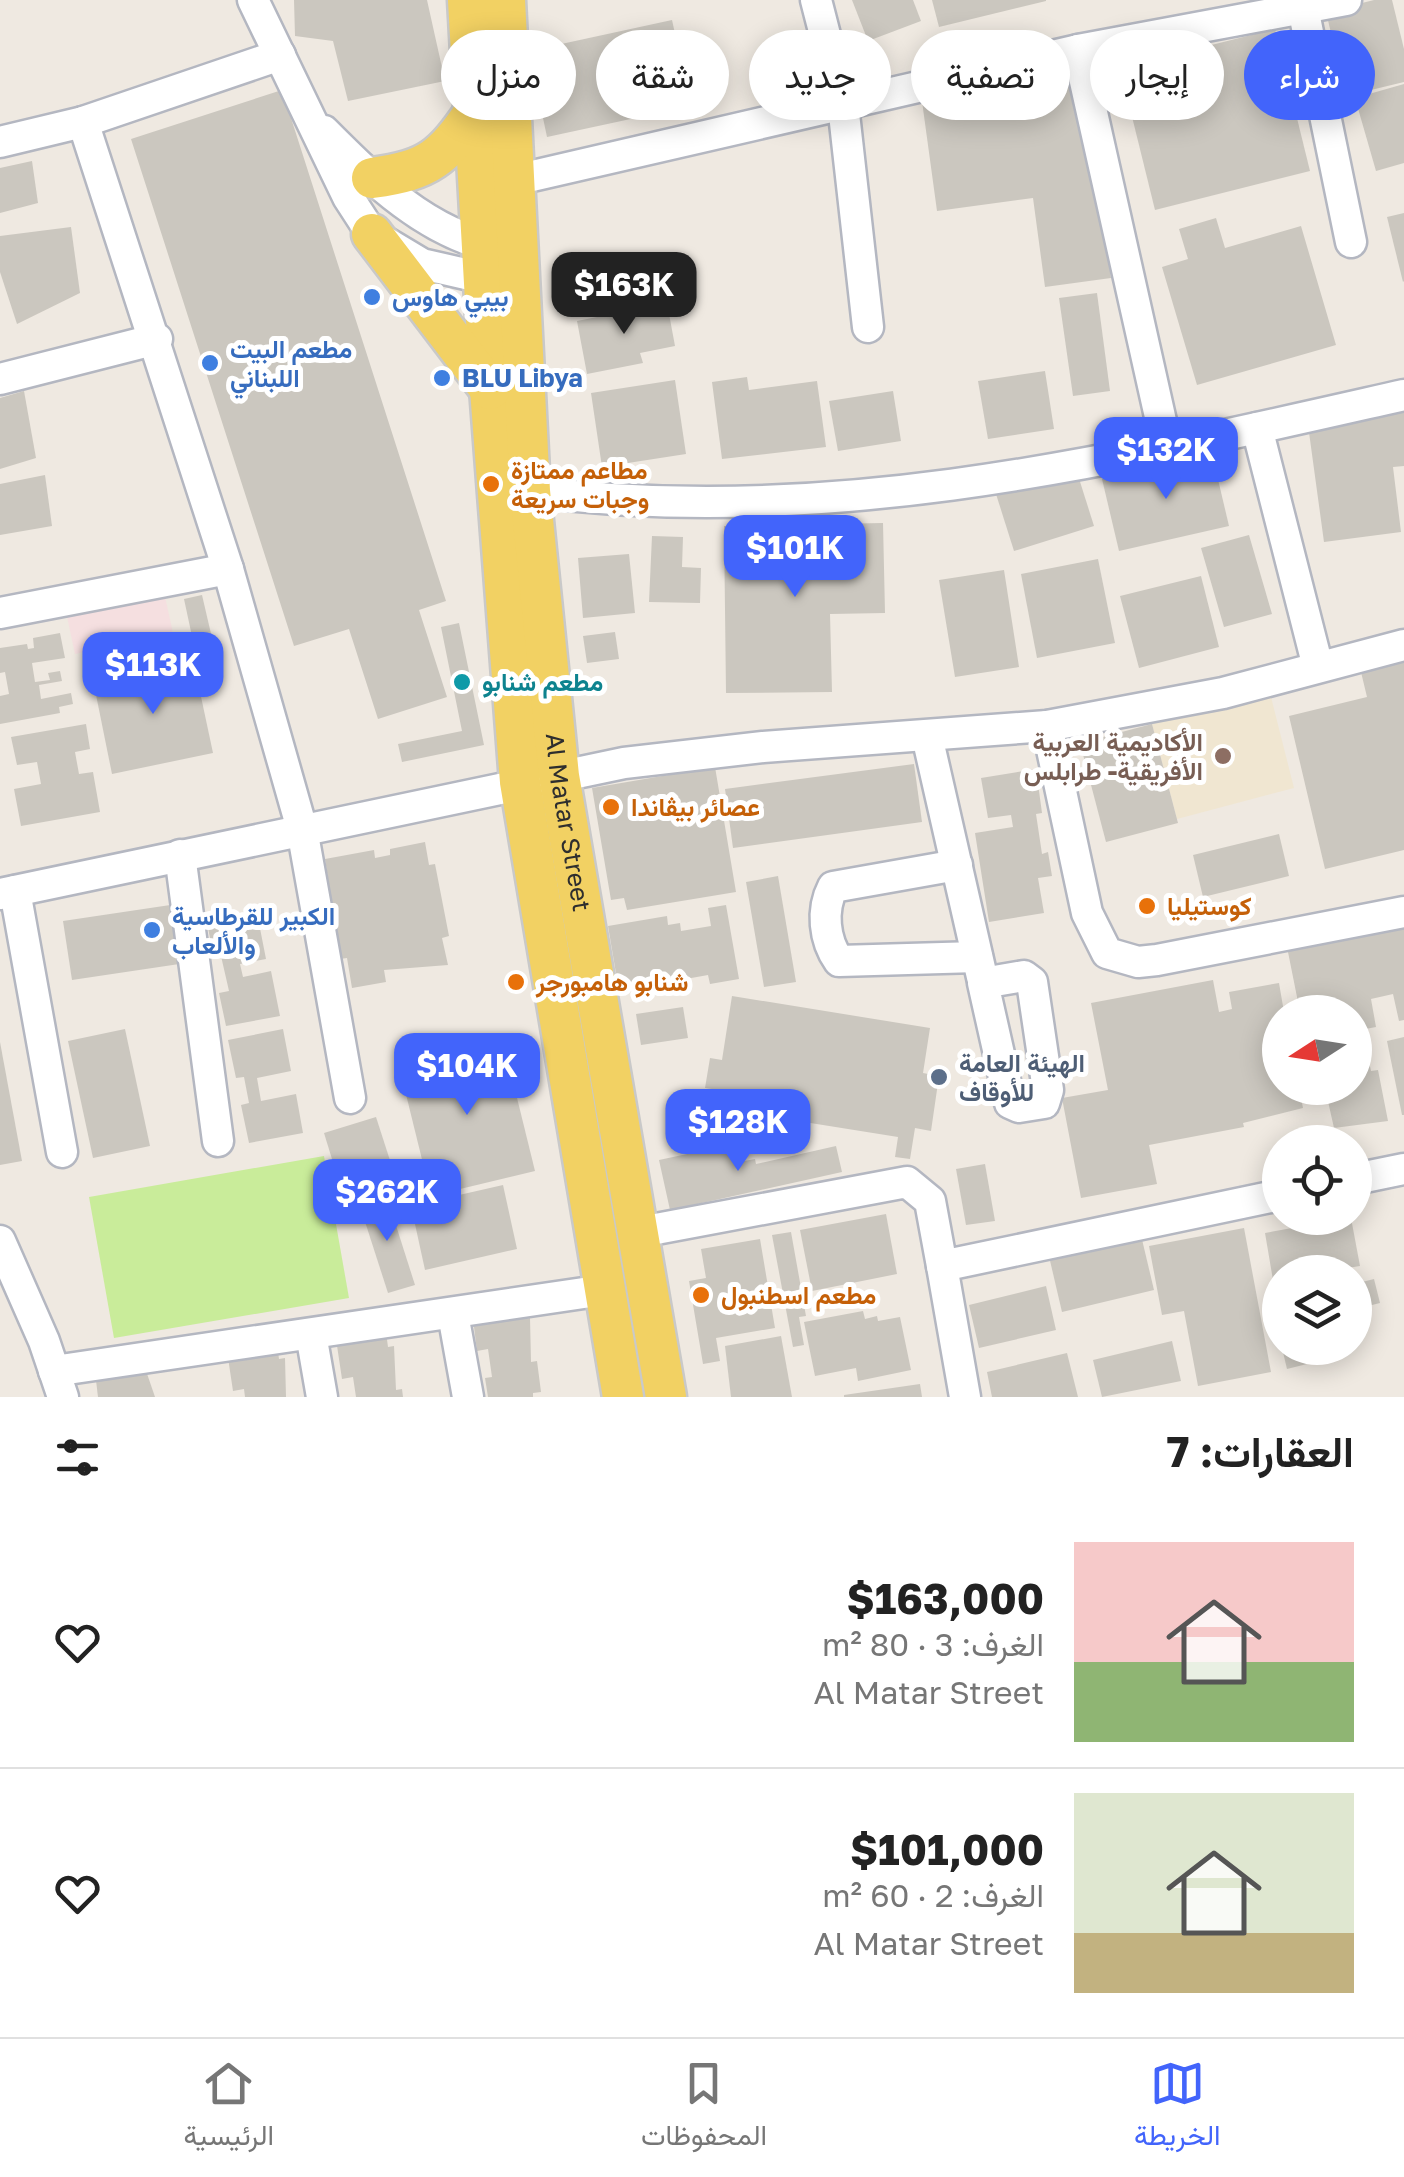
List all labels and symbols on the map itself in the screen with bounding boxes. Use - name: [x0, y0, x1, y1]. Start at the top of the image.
- pin: $163K: [554, 252, 694, 337]
- place label: بيبي هاوس: [392, 281, 509, 318]
- marker: بيبي هاوس: [361, 286, 383, 308]
- place label: مطعم البيت اللبناني: [230, 333, 352, 399]
- marker: مطعم البيت اللبناني: [199, 352, 221, 374]
- place label: BLU Libya: [462, 362, 583, 393]
- marker: BLU Libya: [431, 367, 453, 389]
- pin: $132K: [1096, 417, 1236, 502]
- place label: مطاعم ممتازة وجبات سريعة: [511, 454, 649, 515]
- marker: مطاعم ممتازة وجبات سريعة: [480, 473, 502, 495]
- pin: $101K: [725, 515, 865, 600]
- pin: $113K: [83, 632, 223, 717]
- place label: مطعم شنابو: [482, 666, 603, 699]
- marker: مطعم شنابو: [451, 671, 473, 693]
- place label: الأكاديمية العربية الأفريقية- طرابلس: [1024, 726, 1203, 787]
- street label: Al Matar Street: [540, 731, 598, 914]
- marker: الأكاديمية العربية الأفريقية- طرابلس: [1212, 745, 1234, 767]
- place label: عصائر بيڤاندا: [631, 791, 760, 823]
- marker: عصائر بيڤاندا: [600, 796, 622, 818]
- place label: كوستيليا: [1167, 890, 1252, 922]
- marker: كوستيليا: [1136, 895, 1158, 917]
- place label: الكبير للقرطاسية والألعاب: [172, 900, 335, 961]
- marker: الكبير للقرطاسية والألعاب: [141, 919, 163, 941]
- place label: شنابو هامبورجر: [535, 966, 688, 998]
- marker: شنابو هامبورجر: [505, 971, 527, 993]
- north arrow: [1262, 995, 1372, 1105]
- pin: $104K: [397, 1033, 537, 1118]
- place label: الهيئة العامة للأوقاف: [959, 1047, 1085, 1108]
- marker: الهيئة العامة للأوقاف: [928, 1066, 950, 1088]
- pin: $128K: [668, 1089, 808, 1174]
- pin: $262K: [317, 1159, 457, 1244]
- place label: مطعم اسطنبول: [721, 1279, 876, 1312]
- marker: مطعم اسطنبول: [690, 1284, 712, 1306]

